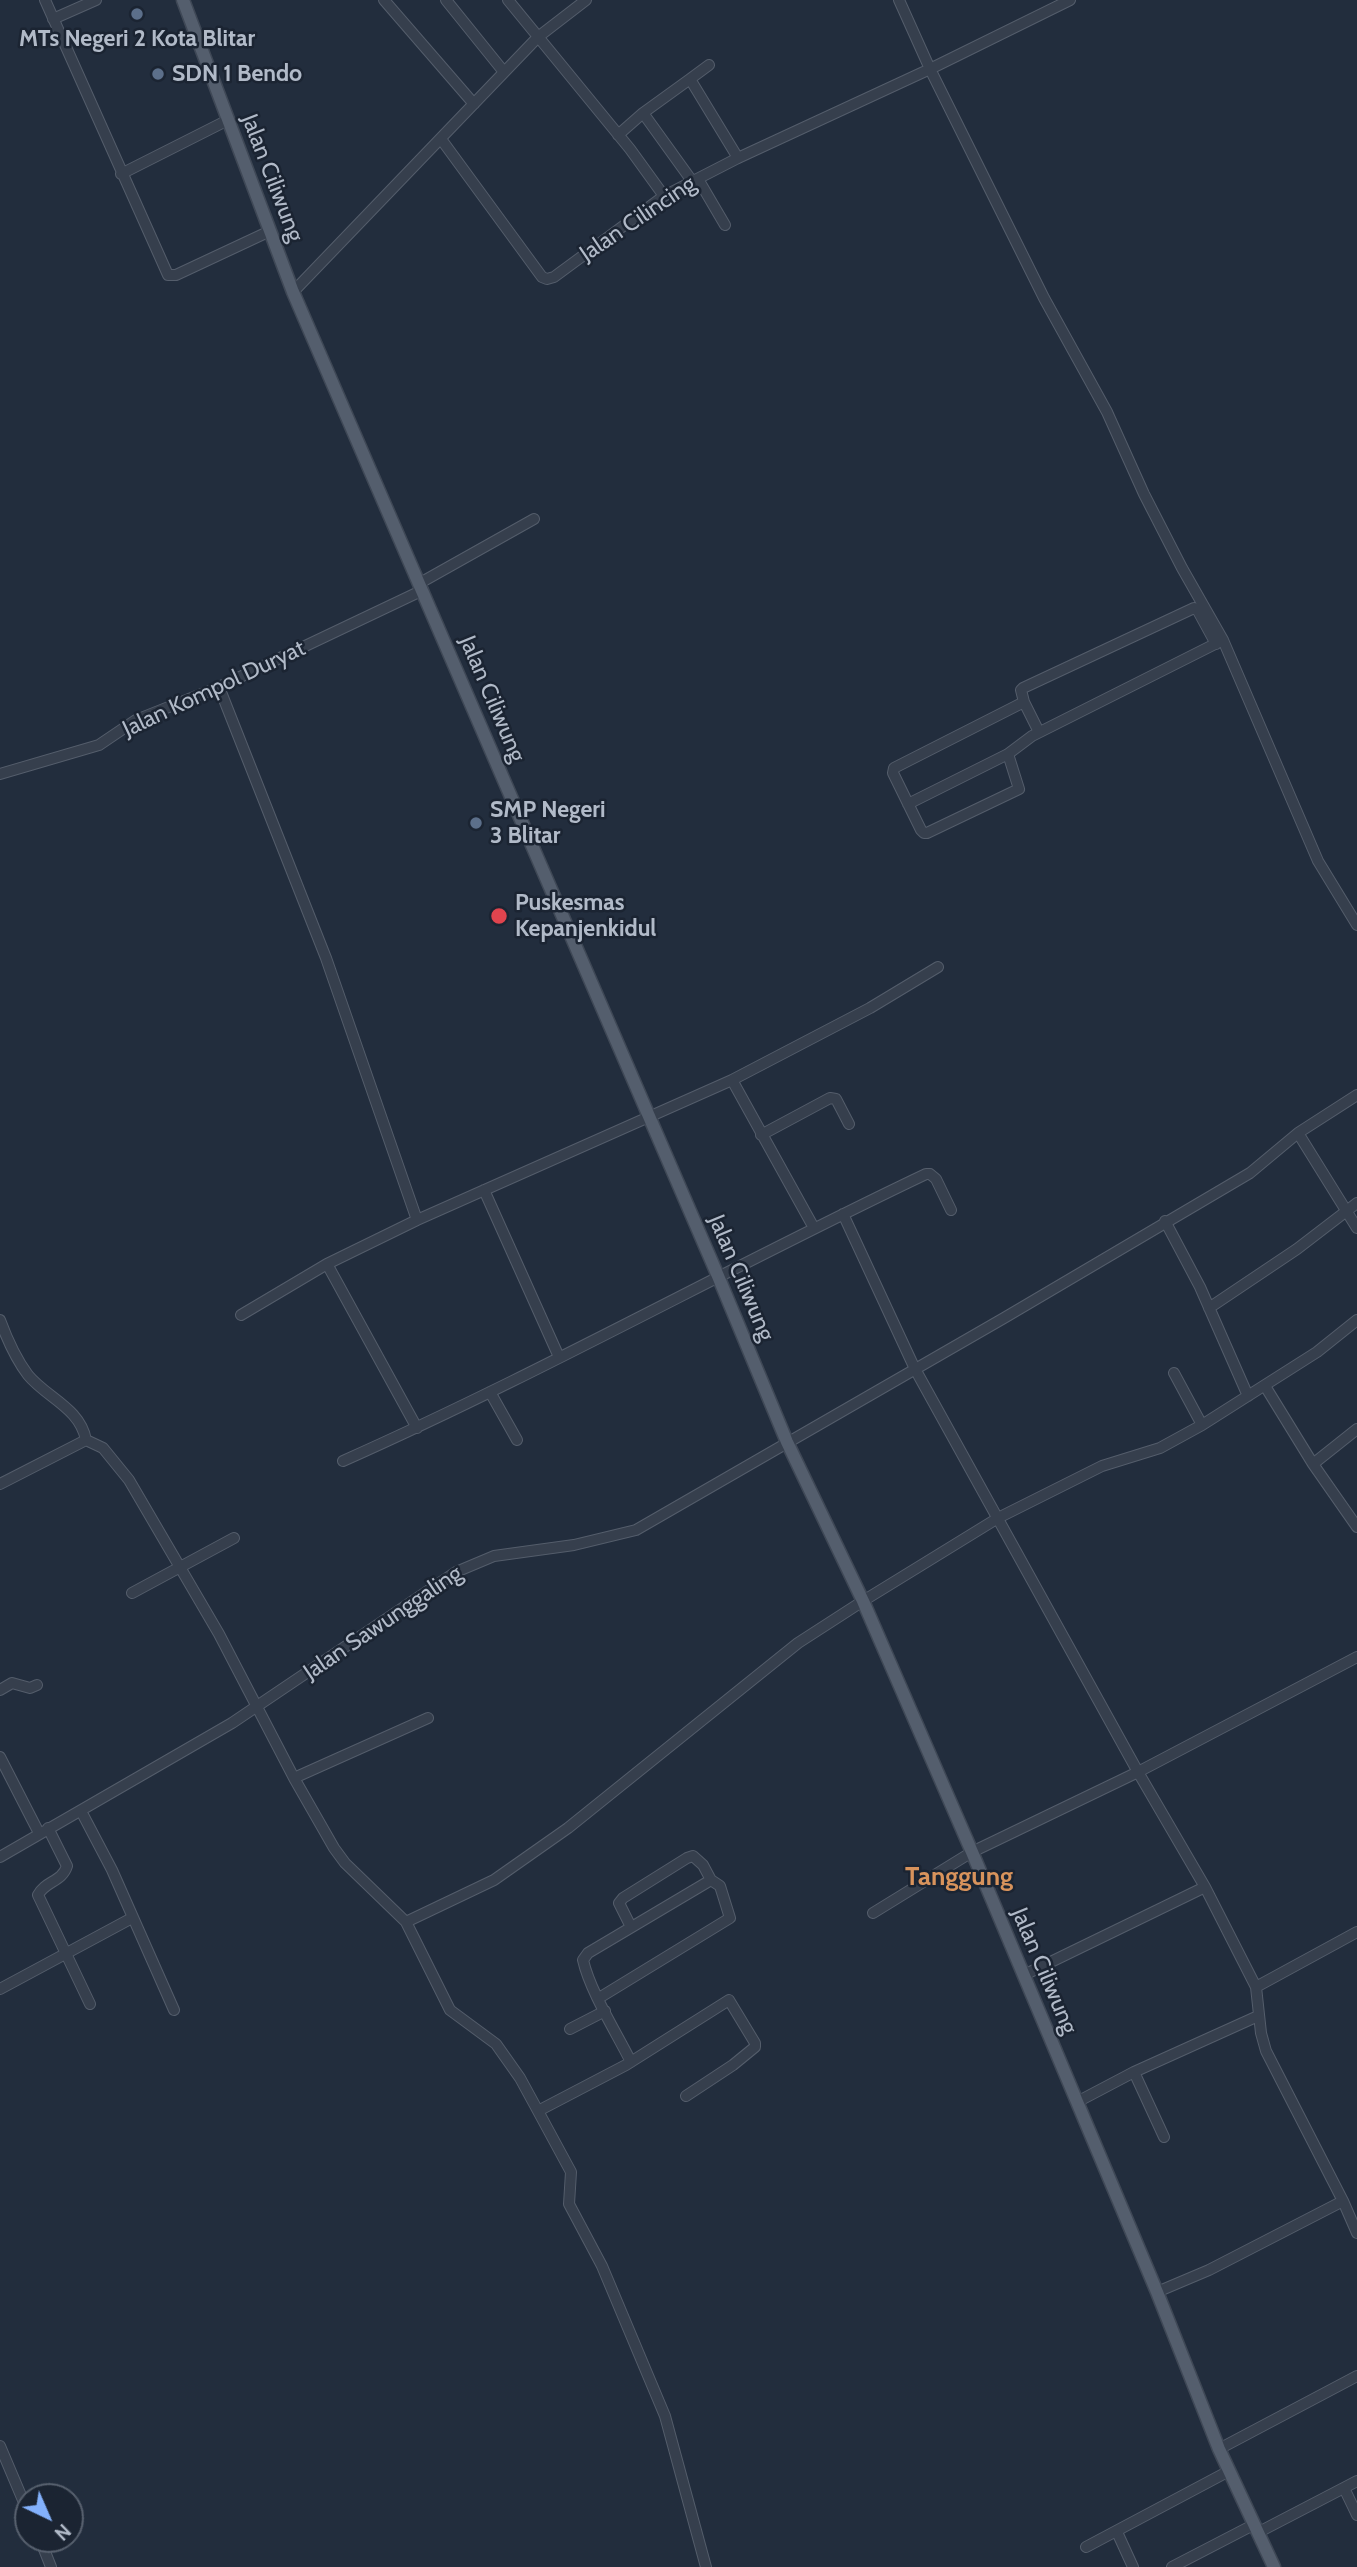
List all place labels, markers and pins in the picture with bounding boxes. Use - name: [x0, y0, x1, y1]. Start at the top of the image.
- marker: MTs Negeri 2 Kota Blitar: [129, 6, 145, 22]
- place label: MTs Negeri 2 Kota Blitar: [19, 25, 255, 53]
- place label: SDN 1 Bendo: [172, 60, 302, 88]
- marker: SDN 1 Bendo: [150, 66, 166, 82]
- place label: SMP Negeri 3 Blitar: [490, 796, 605, 850]
- marker: SMP Negeri 3 Blitar: [468, 815, 484, 831]
- place label: Puskesmas Kepanjenkidul: [515, 889, 656, 943]
- marker: Puskesmas Kepanjenkidul: [489, 906, 509, 926]

